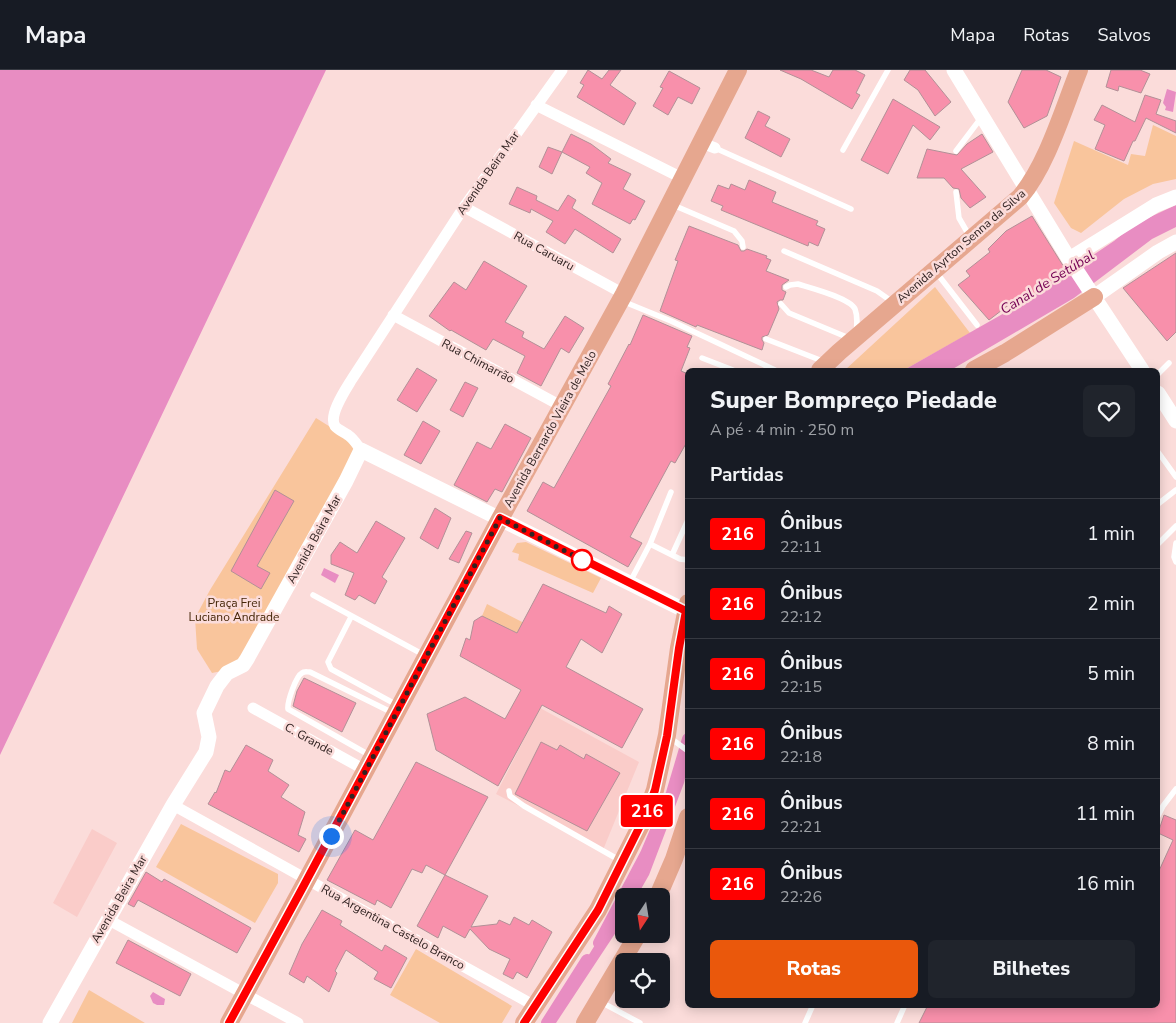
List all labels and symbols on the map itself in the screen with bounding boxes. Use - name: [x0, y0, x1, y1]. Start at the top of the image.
- street label: Avenida Beira Mar: [453, 127, 523, 218]
- street label: Avenida Ayrton Senna da Silva: [893, 185, 1029, 307]
- street label: Rua Caruaru: [511, 228, 577, 274]
- water label: Canal de Setúbal: [997, 246, 1098, 319]
- street label: Rua Chimarrão: [439, 335, 517, 387]
- street label: Avenida Bernardo Vieira de Melo: [500, 347, 600, 510]
- street label: Avenida Beira Mar: [283, 491, 345, 586]
- unlabelled marker: [571, 549, 593, 571]
- park label: Praça Frei Luciano Andrade: [189, 595, 279, 625]
- street label: C. Grande: [282, 719, 336, 759]
- line badge: 216: [618, 795, 676, 827]
- your location: [319, 824, 344, 849]
- street label: Avenida Beira Mar: [87, 852, 151, 946]
- street label: Rua Argentina Castelo Branco: [318, 881, 468, 973]
- north arrow: [615, 888, 670, 942]

